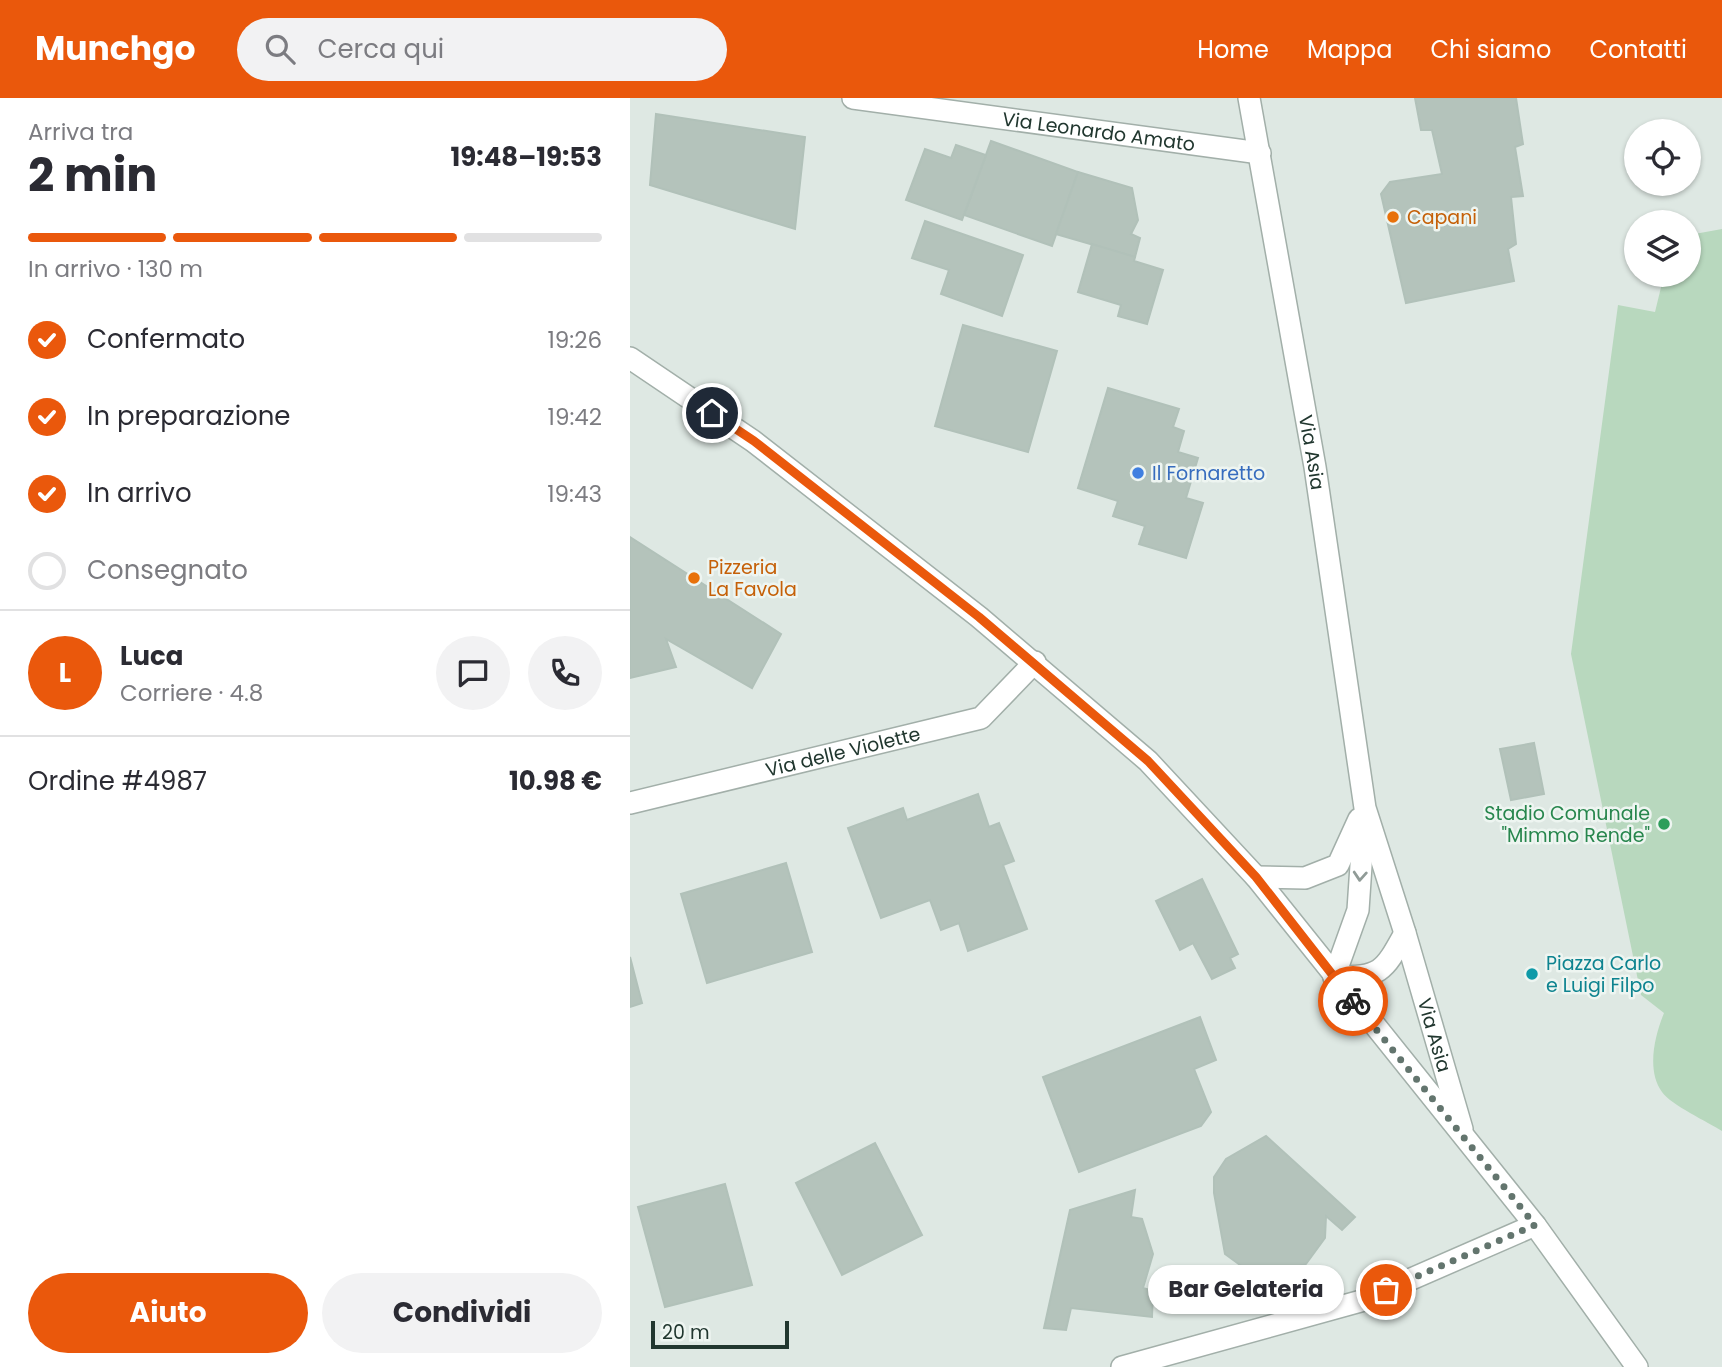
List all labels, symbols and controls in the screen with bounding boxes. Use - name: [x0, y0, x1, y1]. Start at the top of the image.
- search box: [237, 18, 727, 81]
- text: Munchgo: [35, 25, 195, 72]
- icon: search: [261, 30, 299, 68]
- text: Cerca qui: [317, 31, 444, 67]
- text: Home: [1197, 33, 1269, 66]
- text: Mappa: [1307, 33, 1392, 66]
- text: Chi siamo: [1430, 33, 1551, 66]
- text: Contatti: [1589, 33, 1687, 66]
- street label: Via Leonardo Amato: [1001, 105, 1197, 158]
- text: Arriva tra: [28, 116, 133, 148]
- map controls: [1624, 119, 1701, 287]
- button: locate: [1624, 119, 1701, 196]
- text: 19:48–19:53: [451, 139, 602, 175]
- text: 2 min: [28, 143, 157, 207]
- place label: Capani: [1407, 204, 1477, 231]
- marker: Capani: [1385, 209, 1401, 225]
- button: layers: [1624, 210, 1701, 287]
- text: In arrivo · 130 m: [28, 253, 203, 285]
- icon: check: [28, 321, 66, 359]
- text: Confermato: [87, 321, 245, 357]
- text: 19:26: [547, 324, 602, 356]
- pin: [682, 383, 742, 443]
- icon: home: [693, 394, 731, 432]
- icon: check: [28, 398, 66, 436]
- text: In preparazione: [87, 398, 290, 434]
- text: 19:42: [548, 401, 602, 433]
- street label: Via Asia: [1292, 413, 1331, 492]
- place label: Il Fornaretto: [1152, 460, 1265, 487]
- marker: Il Fornaretto: [1130, 465, 1146, 481]
- icon: check: [28, 475, 66, 513]
- text: In arrivo: [87, 475, 192, 511]
- text: 19:43: [547, 478, 602, 510]
- text: Consegnato: [87, 552, 248, 588]
- place label: Pizzeria La Favola: [708, 554, 797, 603]
- marker: Pizzeria La Favola: [686, 570, 702, 586]
- button: chat: [436, 636, 510, 710]
- button: phone: [528, 636, 602, 710]
- text: Luca: [120, 638, 183, 674]
- text: L: [59, 655, 71, 691]
- text: Corriere · 4.8: [120, 677, 263, 709]
- street label: Via delle Violette: [763, 720, 923, 784]
- text: Ordine #4987: [28, 763, 207, 799]
- text: 10.98 €: [509, 763, 602, 799]
- place label: Stadio Comunale "Mimmo Rende": [1484, 800, 1650, 849]
- marker: Stadio Comunale "Mimmo Rende": [1656, 816, 1672, 832]
- one-way arrow: [1353, 871, 1368, 882]
- place label: Piazza Carlo e Luigi Filpo: [1546, 950, 1661, 999]
- courier: [1318, 966, 1388, 1036]
- marker: Piazza Carlo e Luigi Filpo: [1524, 966, 1540, 982]
- icon: bike: [1334, 982, 1372, 1020]
- street label: Via Asia: [1411, 995, 1458, 1075]
- pin: [1356, 1260, 1416, 1320]
- callout: Bar Gelateria: [1148, 1266, 1344, 1314]
- icon: bag: [1367, 1271, 1405, 1309]
- button: Aiuto: [28, 1273, 308, 1353]
- button: Condividi: [322, 1273, 602, 1353]
- text: Bar Gelateria: [1168, 1273, 1324, 1305]
- scale bar: [651, 1318, 789, 1350]
- text: 20 m: [662, 1319, 710, 1346]

